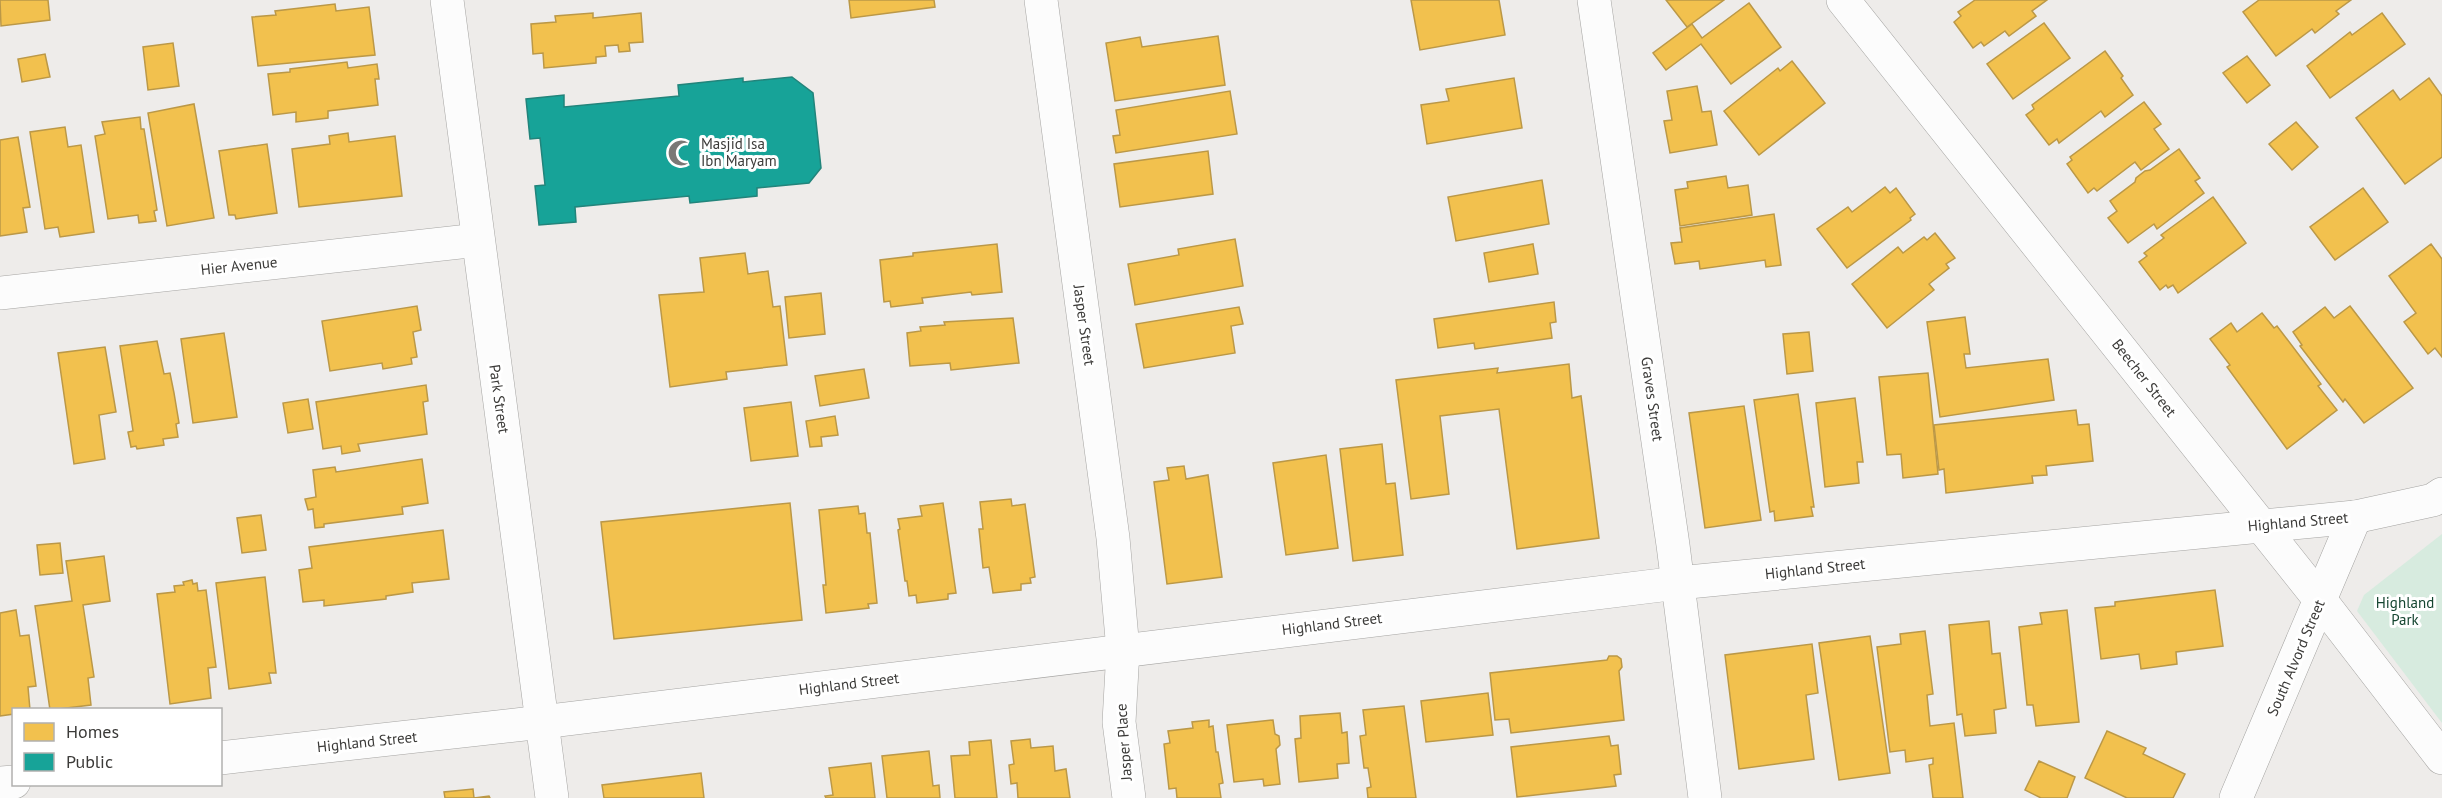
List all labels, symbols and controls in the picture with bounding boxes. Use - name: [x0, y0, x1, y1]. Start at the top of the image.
- place label: Masjid Isa Ibn Maryam: [701, 134, 777, 170]
- mosque icon: Masjid Isa Ibn Maryam: [666, 138, 696, 168]
- street label: Hier Avenue: [200, 252, 278, 279]
- street label: Jasper Street: [1069, 282, 1100, 366]
- street label: Beecher Street: [2108, 335, 2181, 420]
- street label: Graves Street: [1637, 355, 1668, 442]
- street label: Park Street: [485, 363, 514, 435]
- street label: Highland Street: [2247, 508, 2349, 535]
- street label: Highland Street: [1764, 554, 1866, 583]
- park label: Highland Park: [2376, 593, 2434, 629]
- street label: South Alvord Street: [2262, 597, 2329, 719]
- street label: Highland Street: [1281, 608, 1383, 639]
- street label: Highland Street: [798, 668, 900, 699]
- street label: Jasper Place: [1111, 703, 1136, 782]
- legend: [12, 708, 222, 786]
- text: Homes: [66, 720, 119, 743]
- street label: Highland Street: [316, 727, 418, 756]
- text: Public: [66, 750, 113, 773]

